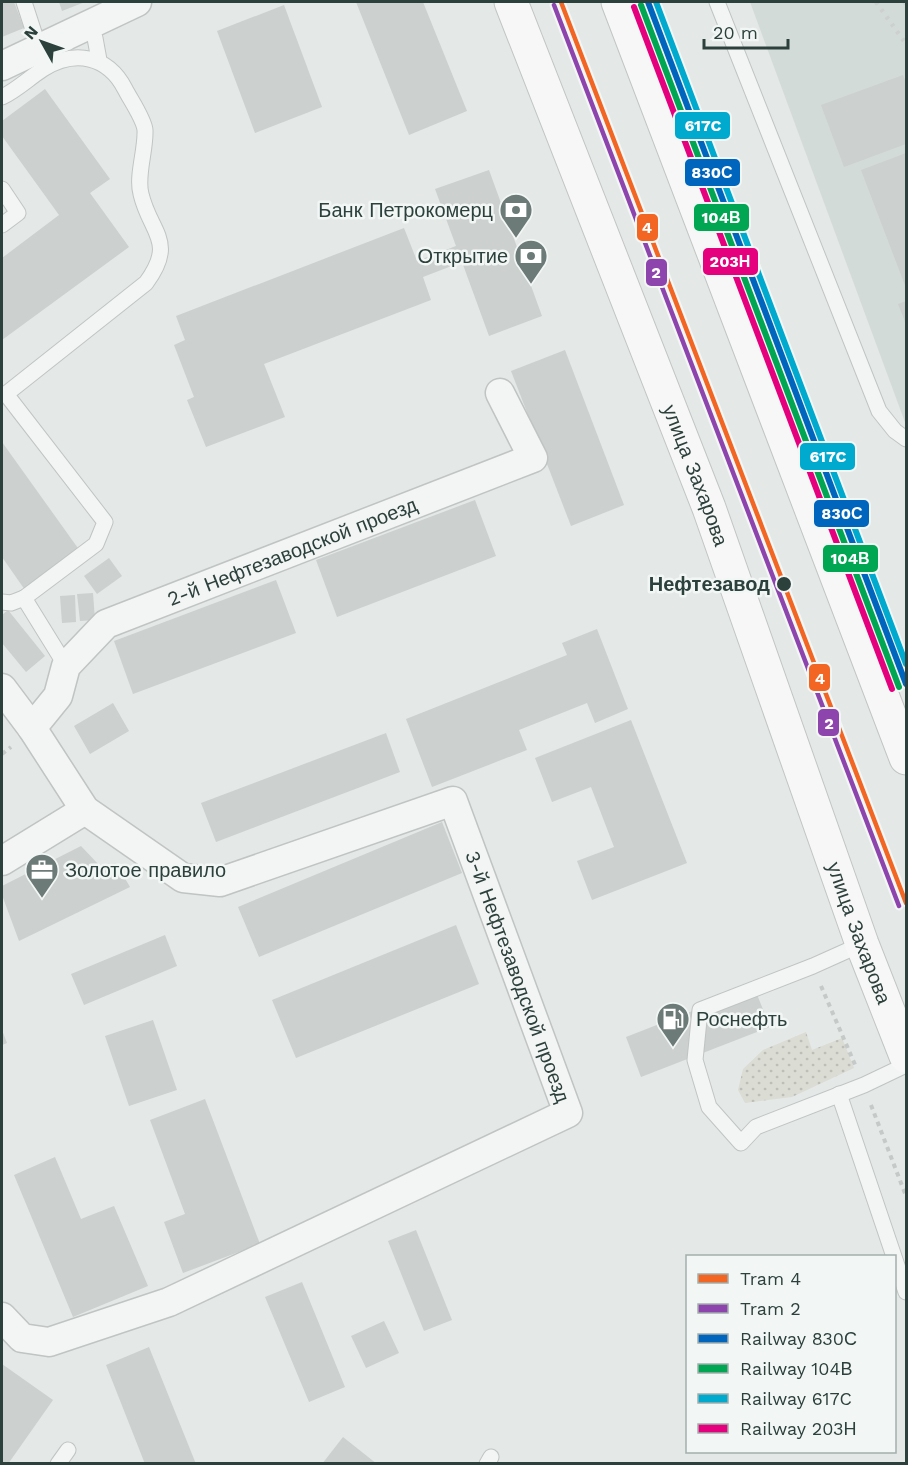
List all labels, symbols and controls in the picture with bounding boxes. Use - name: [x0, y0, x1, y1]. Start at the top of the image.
- north arrow: [12, 12, 72, 72]
- scale bar: [704, 12, 788, 50]
- text: N: [20, 22, 42, 43]
- text: 20 m: [713, 22, 758, 43]
- line badge: 617C: [674, 111, 731, 140]
- text: 617C: [684, 116, 722, 135]
- line badge: 830С: [684, 158, 741, 187]
- text: 830С: [691, 163, 733, 182]
- bank icon: Банк Петрокомерц: [498, 192, 534, 239]
- place label: Банк Петрокомерц: [318, 198, 493, 222]
- line badge: 104В: [693, 203, 750, 232]
- text: 104В: [701, 208, 741, 227]
- line badge: 4: [636, 213, 659, 242]
- text: 4: [642, 218, 652, 237]
- bank icon: Открытие: [513, 238, 549, 285]
- place label: Открытие: [418, 244, 508, 268]
- line badge: 203Н: [702, 247, 759, 276]
- text: 203Н: [710, 252, 750, 271]
- line badge: 2: [645, 258, 668, 287]
- text: 2: [651, 263, 661, 282]
- street label: улица Захарова: [658, 401, 734, 550]
- line badge: 617C: [799, 442, 856, 471]
- text: 617C: [809, 447, 847, 466]
- street label: 2-й Нефтезаводской проезд: [164, 492, 421, 611]
- line badge: 830С: [813, 499, 870, 528]
- text: 830С: [821, 504, 863, 523]
- line badge: 104В: [822, 544, 879, 573]
- text: 104В: [830, 549, 870, 568]
- place label: Нефтезавод: [649, 572, 770, 596]
- marker: Нефтезавод: [775, 575, 793, 593]
- line badge: 4: [808, 663, 831, 692]
- text: 4: [815, 669, 825, 688]
- line badge: 2: [817, 708, 840, 737]
- text: 2: [824, 714, 834, 733]
- street label: 3-й Нефтезаводской проезд: [460, 847, 575, 1106]
- office icon: Золотое правило: [24, 852, 60, 899]
- place label: Золотое правило: [65, 858, 226, 882]
- street label: улица Захарова: [822, 859, 897, 1008]
- fuel station icon: Роснефть: [655, 1001, 691, 1048]
- place label: Роснефть: [696, 1007, 787, 1031]
- legend: [686, 1255, 896, 1453]
- text: Tram 4: [740, 1268, 801, 1289]
- text: Tram 2: [740, 1298, 801, 1319]
- text: Railway 830С: [740, 1328, 857, 1349]
- text: Railway 104В: [740, 1358, 853, 1379]
- text: Railway 617C: [740, 1388, 852, 1409]
- text: Railway 203Н: [740, 1418, 856, 1439]

